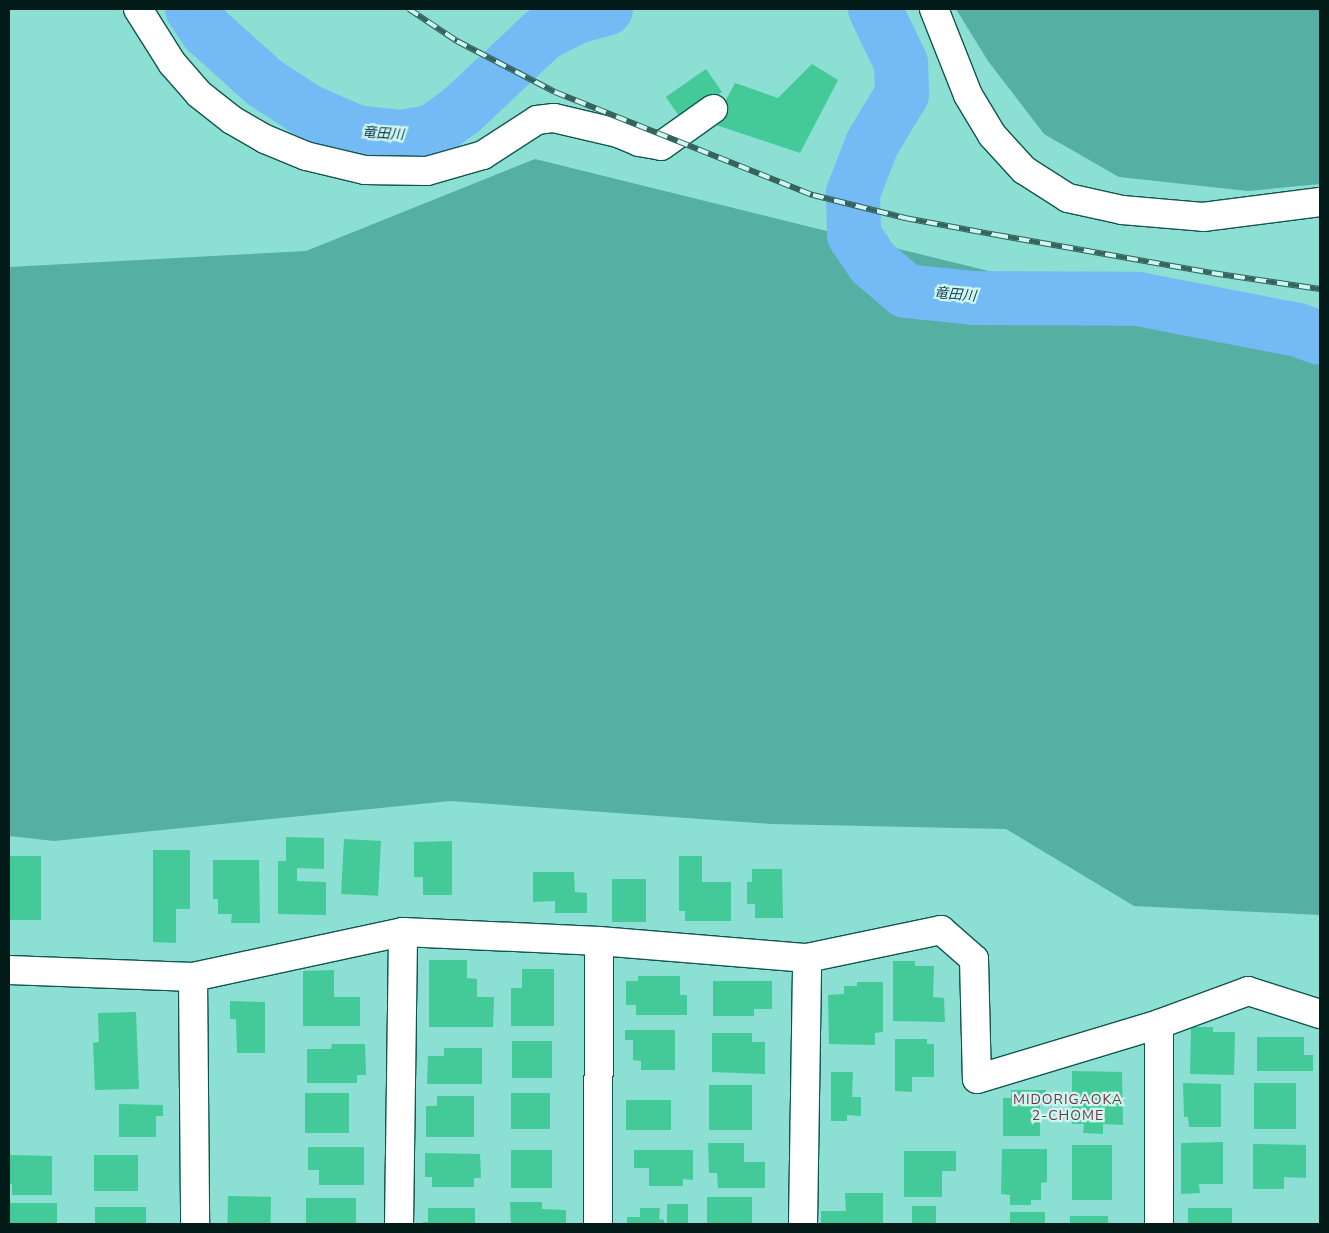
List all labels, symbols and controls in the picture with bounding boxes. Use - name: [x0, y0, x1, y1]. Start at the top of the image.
- water label: 竜田川: [361, 124, 405, 144]
- water label: 竜田川: [933, 285, 977, 305]
- district label: MIDORIGAOKA 2-CHOME: [1012, 1092, 1124, 1124]

